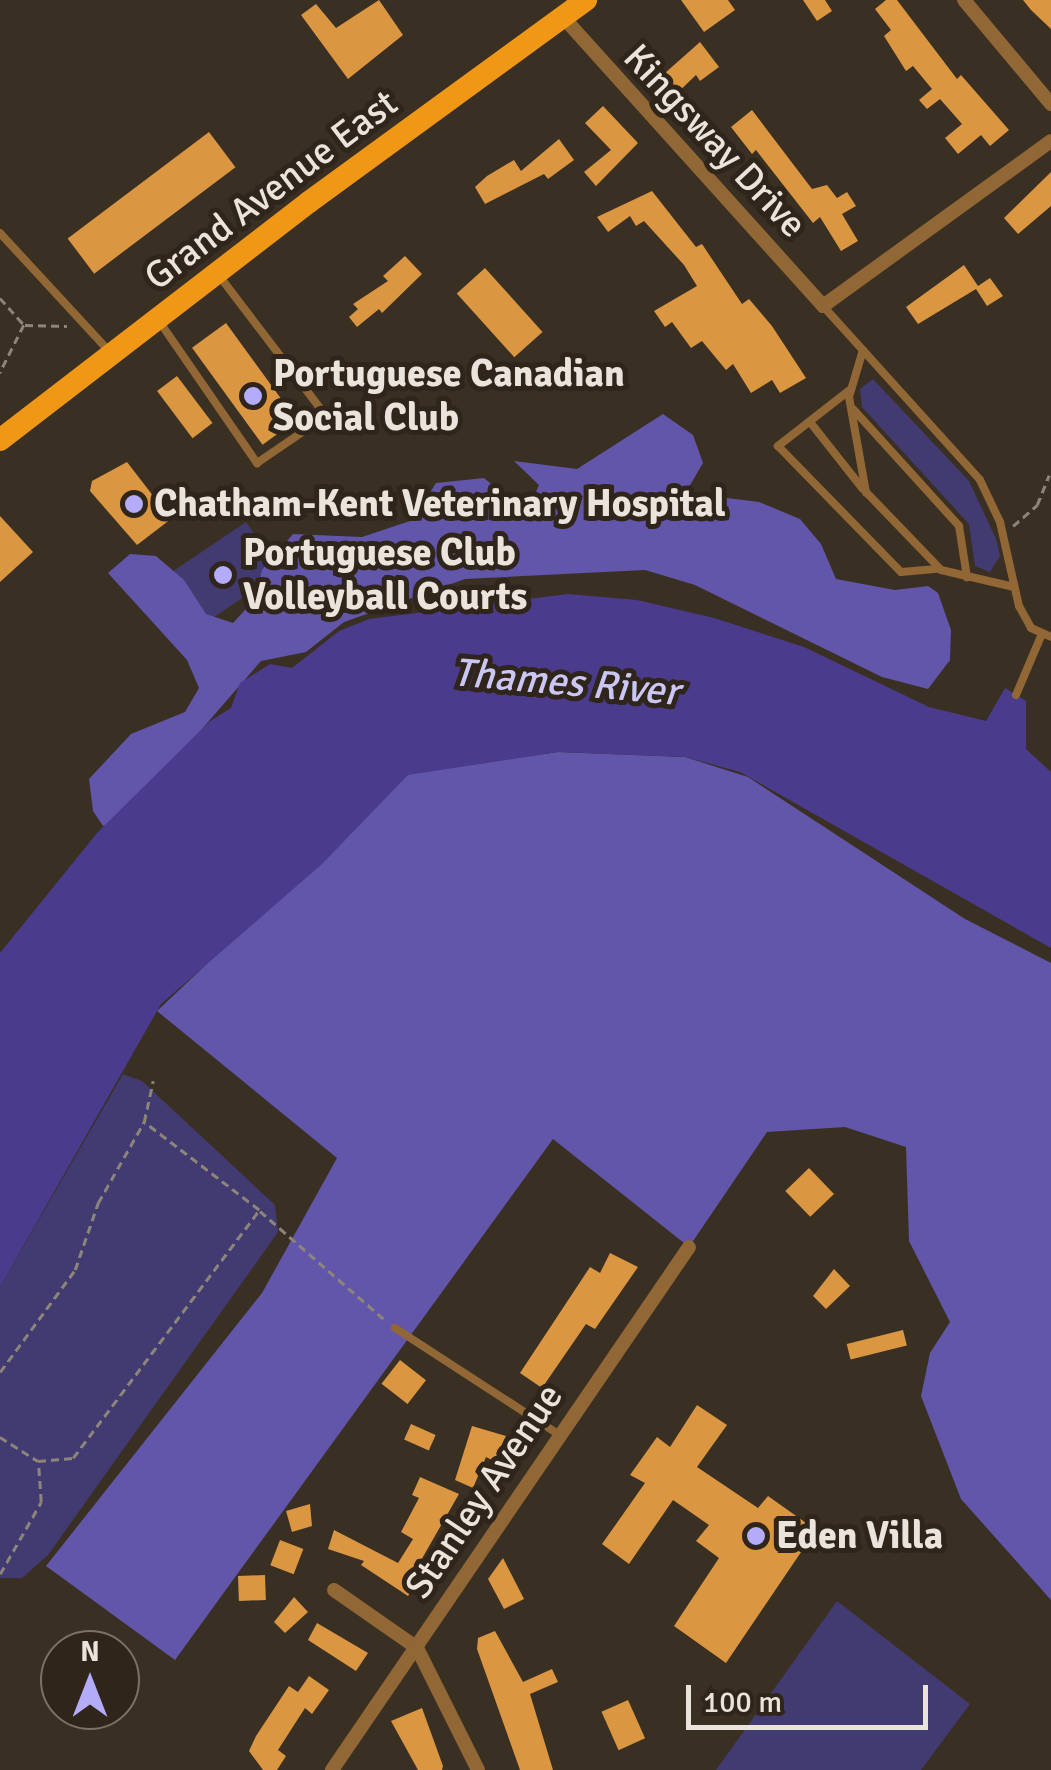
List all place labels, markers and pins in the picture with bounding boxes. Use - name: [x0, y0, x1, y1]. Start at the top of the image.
- place label: Portuguese Canadian Social Club: [273, 351, 625, 440]
- marker: Portuguese Canadian Social Club: [242, 385, 264, 407]
- place label: Chatham-Kent Veterinary Hospital: [154, 481, 726, 527]
- marker: Chatham-Kent Veterinary Hospital: [123, 493, 145, 515]
- place label: Portuguese Club Volleyball Courts: [243, 530, 527, 620]
- marker: Portuguese Club Volleyball Courts: [212, 564, 234, 586]
- place label: Eden Villa: [776, 1513, 943, 1559]
- marker: Eden Villa: [745, 1525, 767, 1547]

